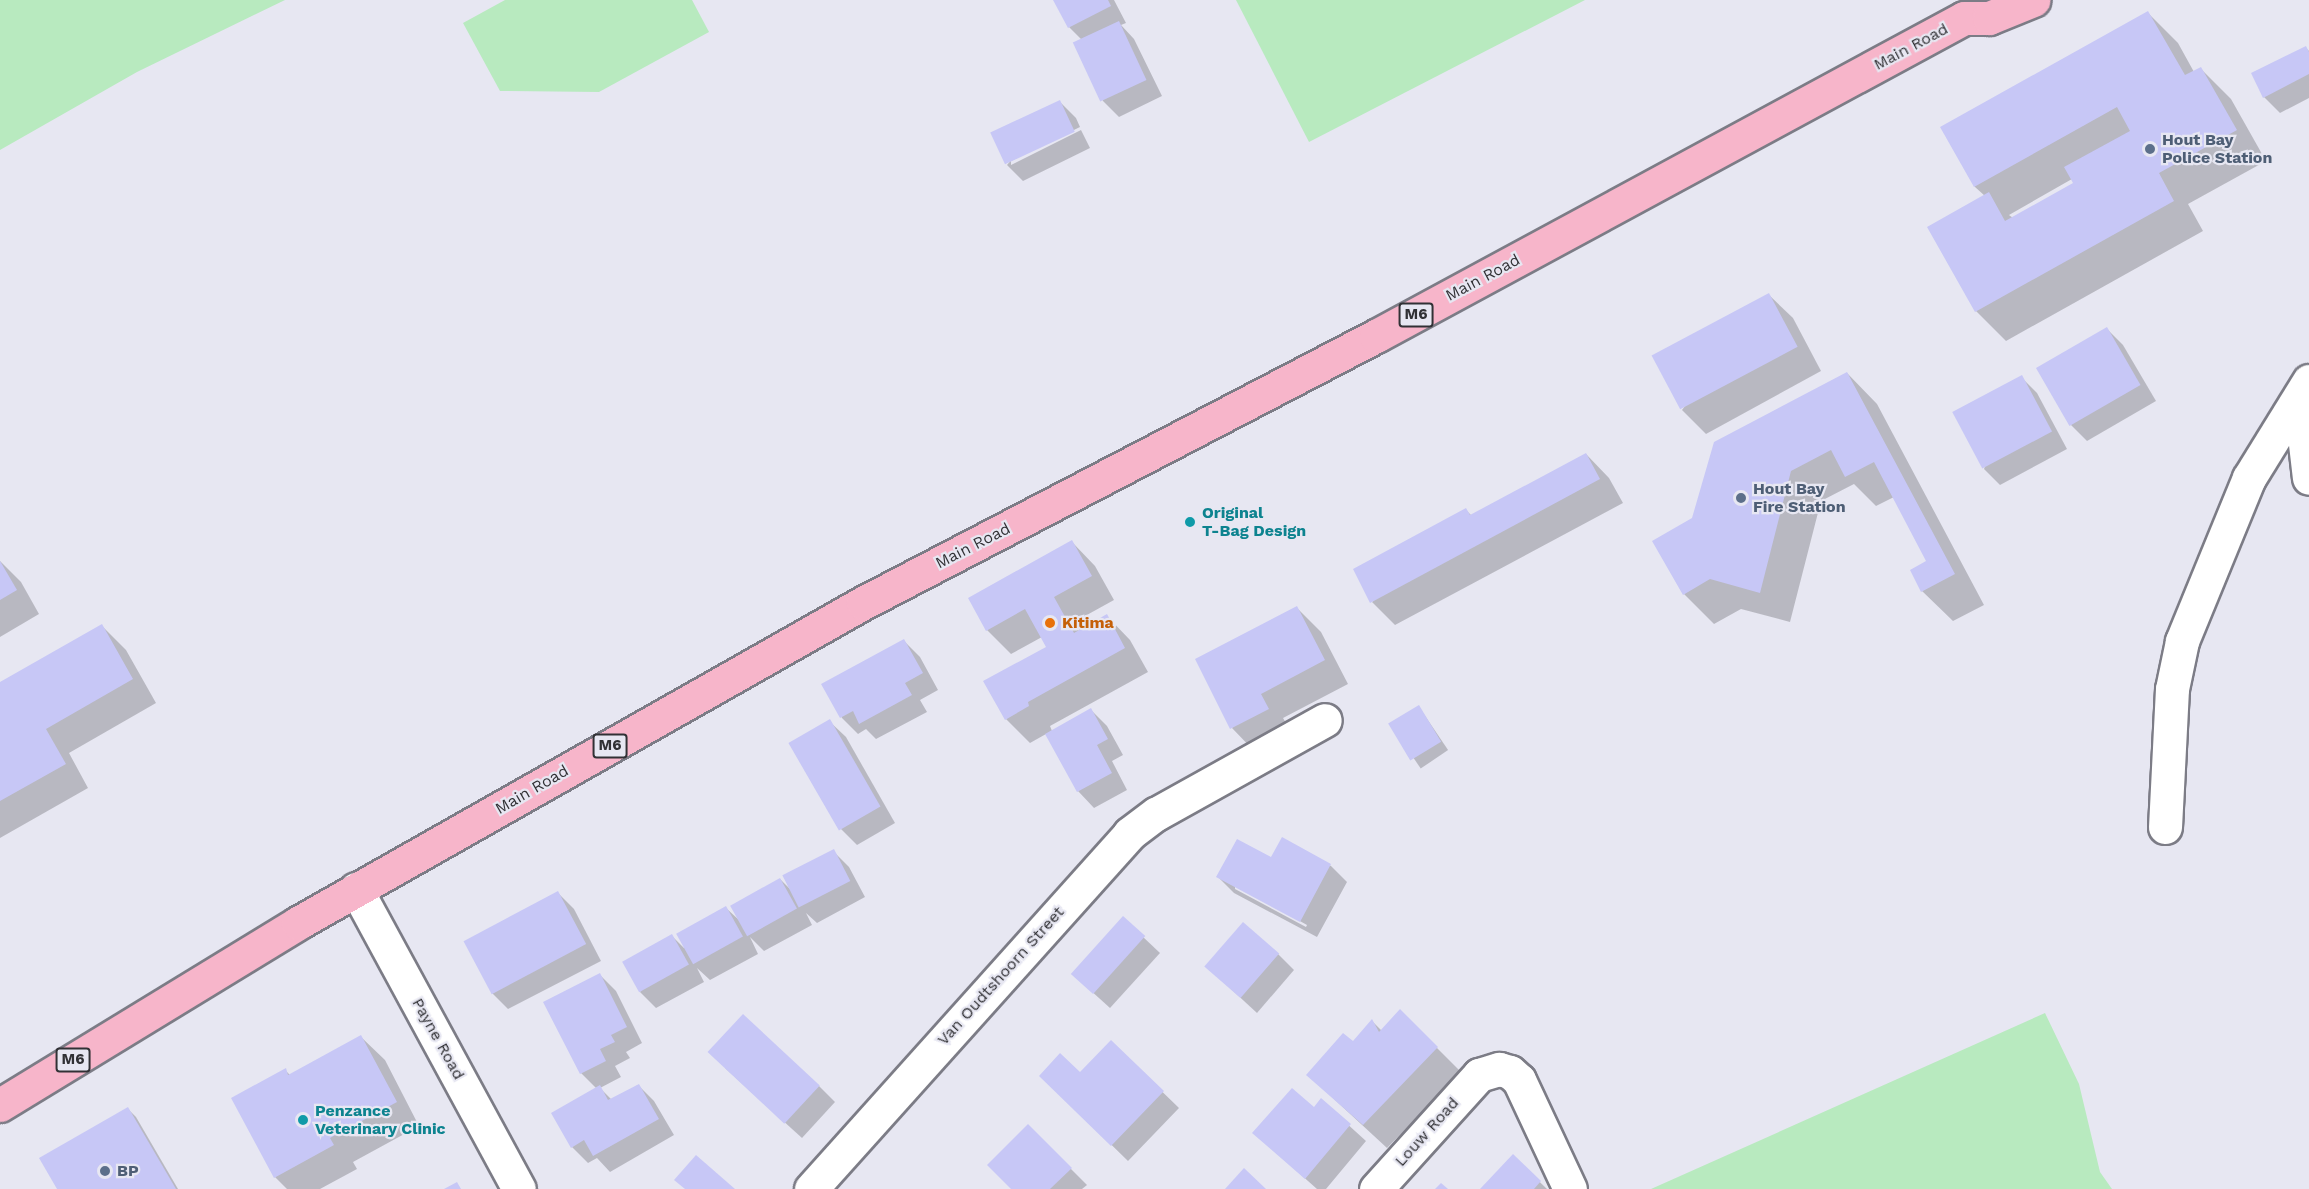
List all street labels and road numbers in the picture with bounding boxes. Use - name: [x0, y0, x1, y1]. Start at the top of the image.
- street label: Main Road: [1871, 19, 1951, 75]
- street label: Main Road: [1443, 250, 1523, 306]
- road number: M6: [1398, 303, 1434, 327]
- street label: Main Road: [932, 519, 1014, 573]
- road number: M6: [592, 734, 628, 758]
- street label: Main Road: [492, 761, 572, 819]
- street label: Van Oudtshoorn Street: [934, 903, 1068, 1049]
- street label: Payne Road: [408, 995, 468, 1083]
- road number: M6: [55, 1048, 91, 1072]
- street label: Louw Road: [1391, 1093, 1463, 1171]

